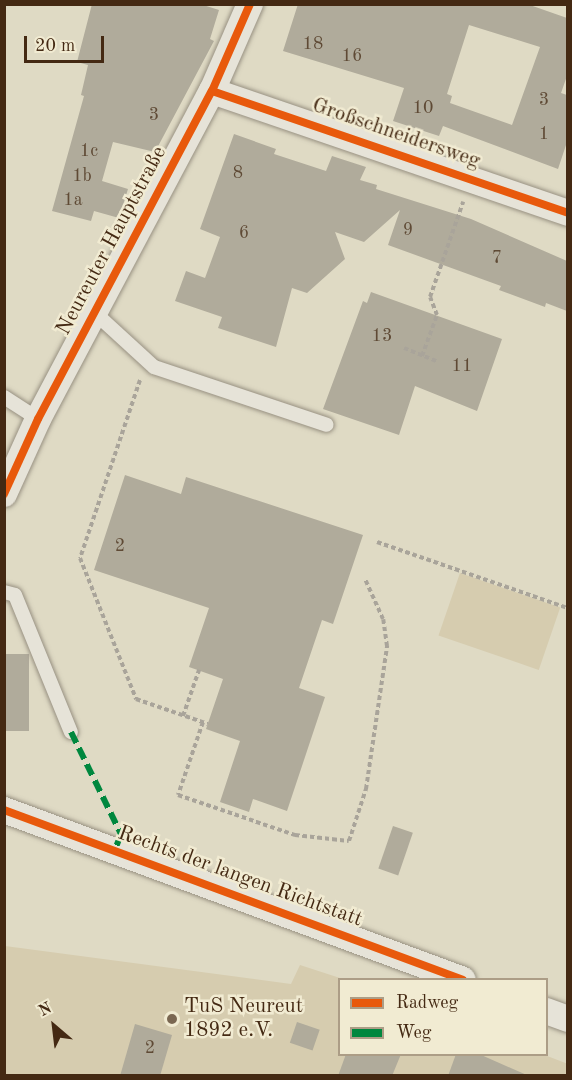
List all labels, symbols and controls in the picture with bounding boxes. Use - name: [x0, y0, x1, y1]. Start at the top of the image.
- scale bar: [27, 24, 106, 62]
- house number: 18: [303, 33, 323, 55]
- text: 20 m: [35, 37, 75, 55]
- house number: 16: [342, 45, 362, 67]
- house number: 3: [539, 89, 549, 111]
- street label: Großschneidersweg: [309, 93, 483, 175]
- house number: 10: [413, 97, 433, 119]
- house number: 3: [149, 104, 159, 126]
- house number: 1: [539, 123, 549, 145]
- house number: 1c: [80, 140, 98, 162]
- street label: Neureuter Hauptstraße: [51, 142, 173, 340]
- house number: 8: [233, 162, 243, 184]
- house number: 1b: [72, 165, 92, 187]
- house number: 1a: [63, 189, 83, 211]
- house number: 9: [403, 219, 413, 241]
- house number: 6: [239, 222, 249, 244]
- house number: 7: [492, 247, 502, 269]
- house number: 13: [372, 325, 392, 347]
- house number: 11: [452, 355, 472, 377]
- house number: 2: [115, 535, 125, 557]
- street label: Rechts der langen Richtstatt: [114, 821, 366, 933]
- legend: [338, 978, 548, 1056]
- place label: TuS Neureut 1892 e.V.: [184, 994, 303, 1044]
- text: Radweg: [396, 994, 458, 1012]
- north arrow: [24, 996, 84, 1056]
- text: N: [36, 1000, 55, 1020]
- marker: TuS Neureut 1892 e.V.: [165, 1012, 179, 1026]
- text: Weg: [396, 1024, 432, 1042]
- house number: 2: [145, 1037, 155, 1059]

